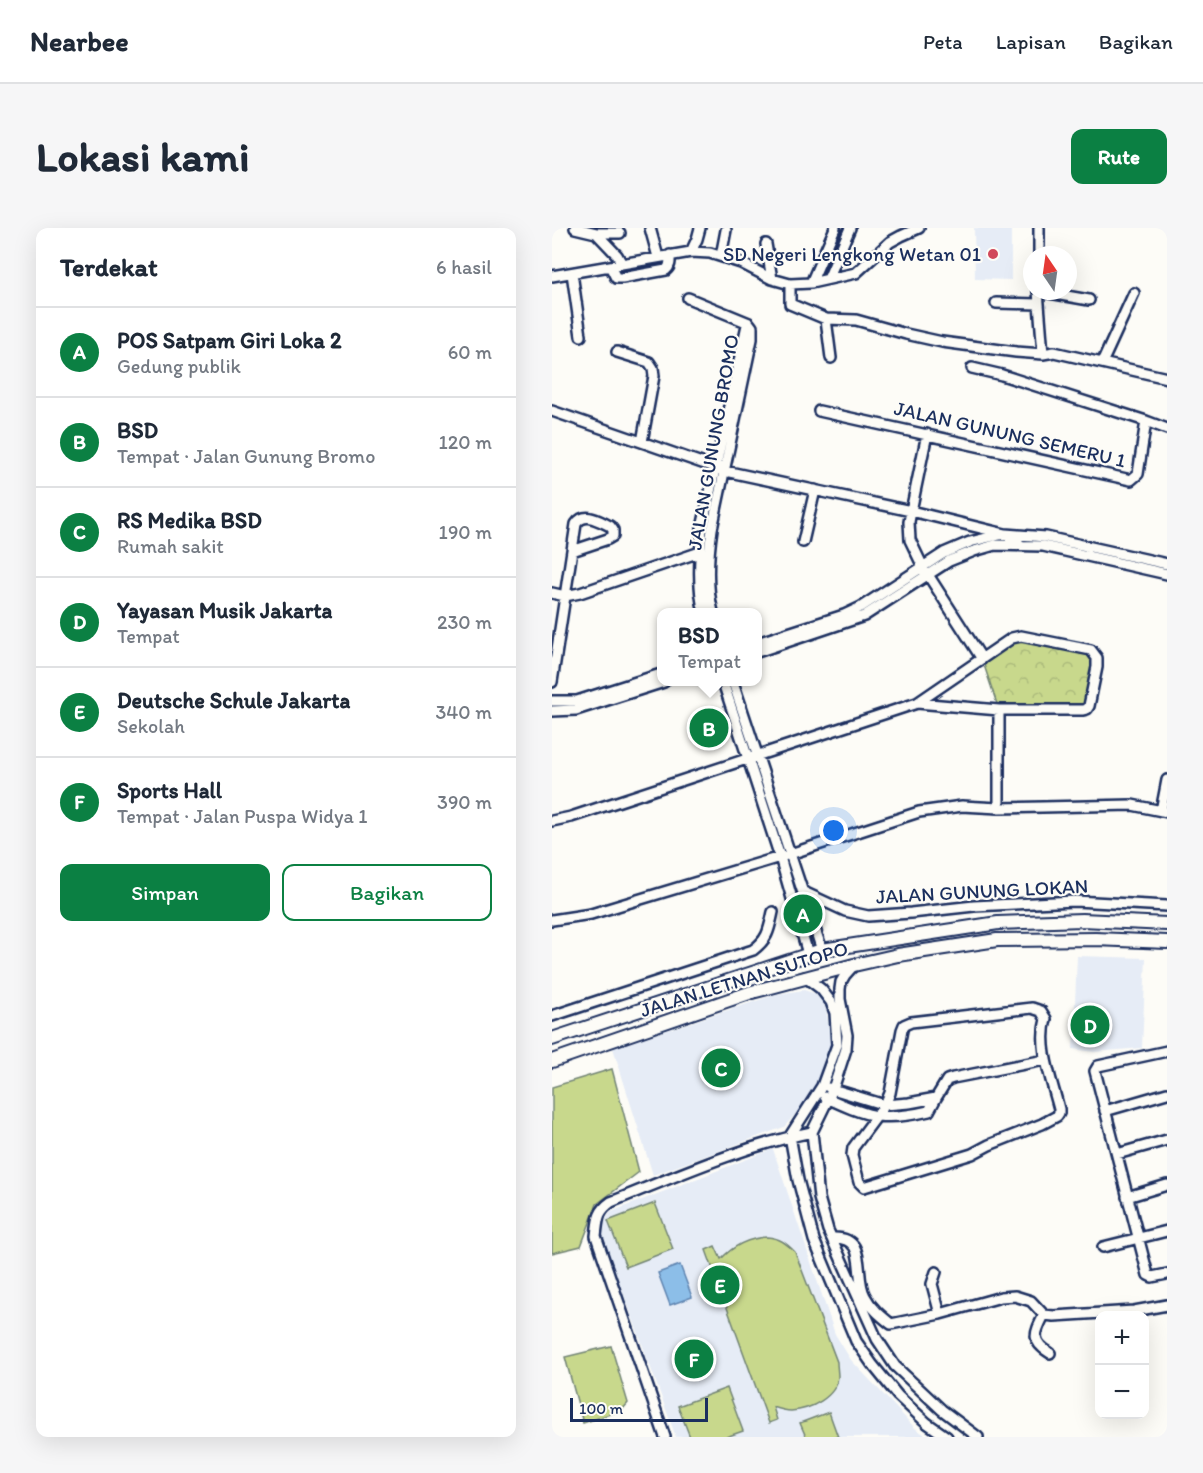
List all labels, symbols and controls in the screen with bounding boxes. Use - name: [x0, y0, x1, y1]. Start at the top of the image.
- text: Nearbee: [30, 24, 129, 58]
- text: Peta: [923, 29, 963, 54]
- text: Lapisan: [996, 29, 1066, 54]
- text: Bagikan: [1099, 29, 1173, 54]
- button: Rute: [1071, 129, 1167, 184]
- text: Lokasi kami: [36, 131, 250, 182]
- place label: SD Negeri Lengkong Wetan 01: [723, 242, 981, 266]
- north arrow: [1023, 246, 1077, 300]
- marker: SD Negeri Lengkong Wetan 01: [986, 247, 1000, 261]
- text: Terdekat: [60, 251, 158, 283]
- text: 6 hasil: [436, 255, 492, 279]
- text: POS Satpam Giri Loka 2: [117, 327, 342, 354]
- street label: JALAN GUNUNG BROMO: [682, 332, 744, 552]
- text: A: [73, 340, 86, 364]
- text: 60 m: [448, 340, 492, 364]
- text: Gedung publik: [117, 354, 241, 378]
- street label: JALAN GUNUNG SEMERU 1: [892, 396, 1128, 472]
- text: BSD: [117, 417, 158, 444]
- text: B: [73, 430, 86, 454]
- text: 120 m: [439, 430, 492, 454]
- text: Tempat · Jalan Gunung Bromo: [117, 444, 375, 468]
- text: RS Medika BSD: [117, 507, 262, 534]
- text: C: [73, 520, 86, 544]
- text: 190 m: [439, 520, 492, 544]
- text: Rumah sakit: [117, 534, 224, 558]
- text: Yayasan Musik Jakarta: [117, 597, 332, 624]
- popup: [657, 608, 762, 686]
- text: D: [73, 610, 86, 634]
- text: 230 m: [437, 610, 492, 634]
- text: BSD: [678, 622, 719, 649]
- text: Tempat: [117, 624, 180, 648]
- text: Tempat: [678, 649, 741, 673]
- text: Deutsche Schule Jakarta: [117, 687, 350, 714]
- text: E: [74, 700, 85, 724]
- text: 340 m: [435, 700, 492, 724]
- pin: B: [690, 706, 728, 750]
- text: Sekolah: [117, 714, 185, 738]
- text: Sports Hall: [117, 777, 222, 804]
- text: F: [74, 790, 85, 814]
- text: 390 m: [437, 790, 492, 814]
- text: Tempat · Jalan Puspa Widya 1: [117, 804, 368, 828]
- your location: [819, 816, 848, 845]
- button: Simpan: [60, 864, 270, 921]
- button: Bagikan: [282, 864, 492, 921]
- street label: JALAN GUNUNG LOKAN: [875, 873, 1089, 909]
- pin: A: [784, 892, 822, 936]
- street label: JALAN LETNAN SUTOPO: [637, 936, 851, 1022]
- pin: D: [1070, 1002, 1110, 1048]
- pin: C: [702, 1046, 740, 1090]
- pin: E: [700, 1262, 740, 1308]
- map controls: [1095, 1311, 1149, 1419]
- button: +: [1095, 1311, 1149, 1365]
- pin: F: [674, 1336, 714, 1382]
- button: −: [1095, 1365, 1149, 1419]
- scale bar: [570, 1395, 708, 1422]
- text: 100 m: [579, 1399, 623, 1418]

